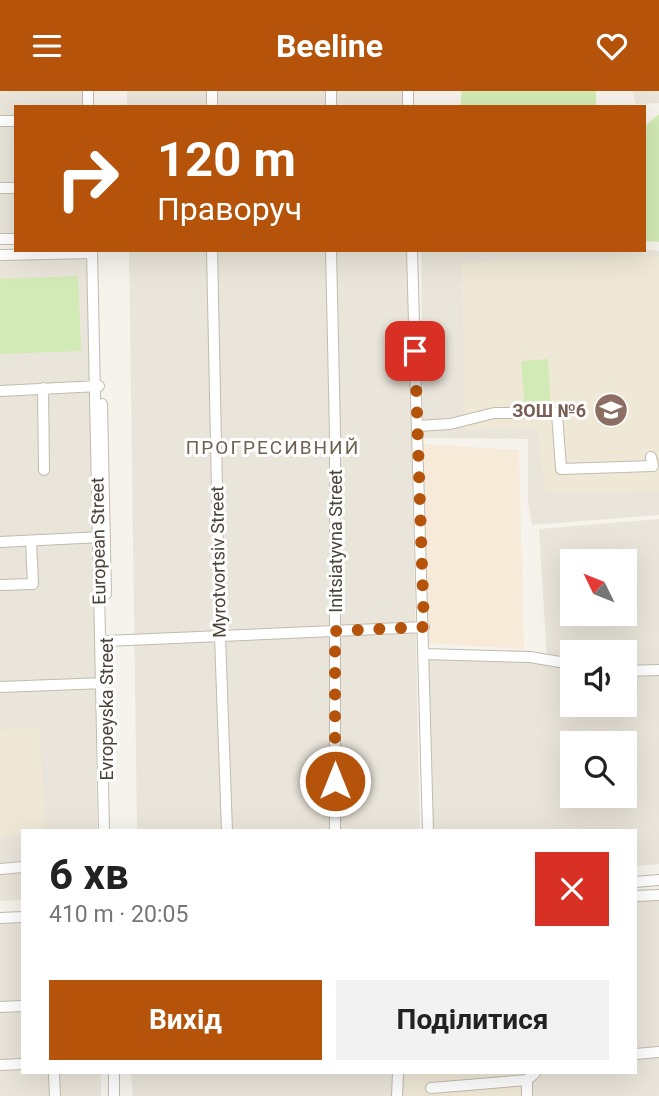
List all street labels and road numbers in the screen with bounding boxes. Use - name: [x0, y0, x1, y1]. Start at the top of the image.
- street label: Initsiatyvna Street: [325, 469, 346, 613]
- street label: European Street: [86, 477, 110, 605]
- street label: Myrotvortsiv Street: [206, 486, 230, 638]
- street label: Evropeyska Street: [96, 637, 117, 781]

